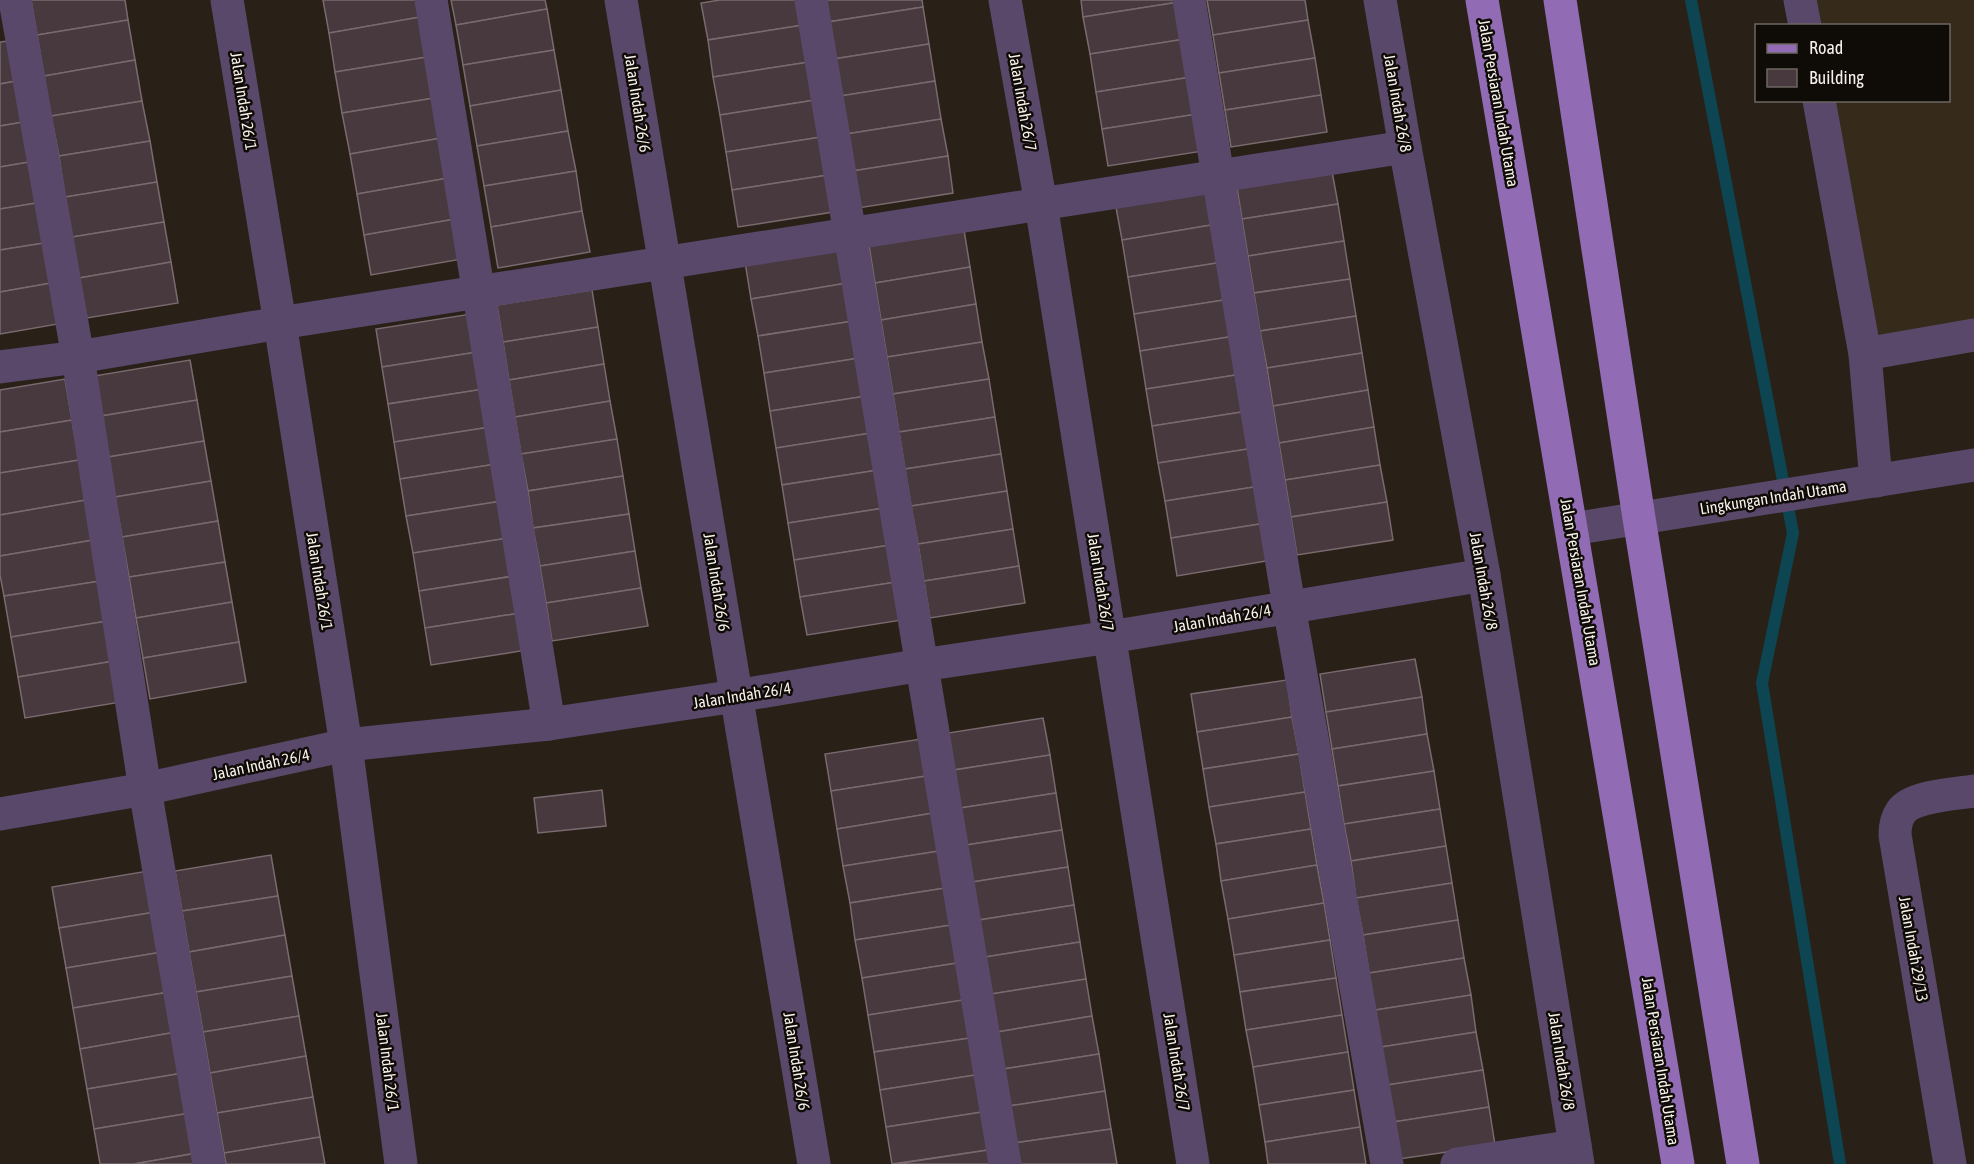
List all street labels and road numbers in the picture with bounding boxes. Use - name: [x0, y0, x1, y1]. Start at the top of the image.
- street label: Jalan Persiaran Indah Utama: [1475, 18, 1523, 188]
- street label: Jalan Indah 26/1: [227, 51, 261, 151]
- street label: Jalan Indah 26/7: [1006, 52, 1040, 152]
- street label: Jalan Indah 26/6: [621, 53, 655, 153]
- street label: Jalan Indah 26/8: [1381, 53, 1415, 153]
- street label: Lingkungan Indah Utama: [1698, 477, 1848, 518]
- street label: Jalan Persiaran Indah Utama: [1557, 497, 1605, 667]
- street label: Jalan Indah 26/1: [303, 531, 337, 631]
- street label: Jalan Indah 26/8: [1467, 531, 1501, 631]
- street label: Jalan Indah 26/6: [700, 532, 734, 632]
- street label: Jalan Indah 26/7: [1084, 532, 1118, 632]
- street label: Jalan Indah 26/4: [1172, 601, 1272, 635]
- street label: Jalan Indah 26/4: [692, 678, 792, 712]
- street label: Jalan Indah 26/4: [211, 745, 311, 783]
- street label: Jalan Indah 29/13: [1896, 895, 1932, 1003]
- street label: Jalan Persiaran Indah Utama: [1639, 976, 1683, 1146]
- street label: Jalan Indah 26/6: [780, 1011, 814, 1111]
- street label: Jalan Indah 26/8: [1545, 1011, 1579, 1111]
- street label: Jalan Indah 26/1: [373, 1012, 403, 1112]
- street label: Jalan Indah 26/7: [1160, 1012, 1194, 1112]

